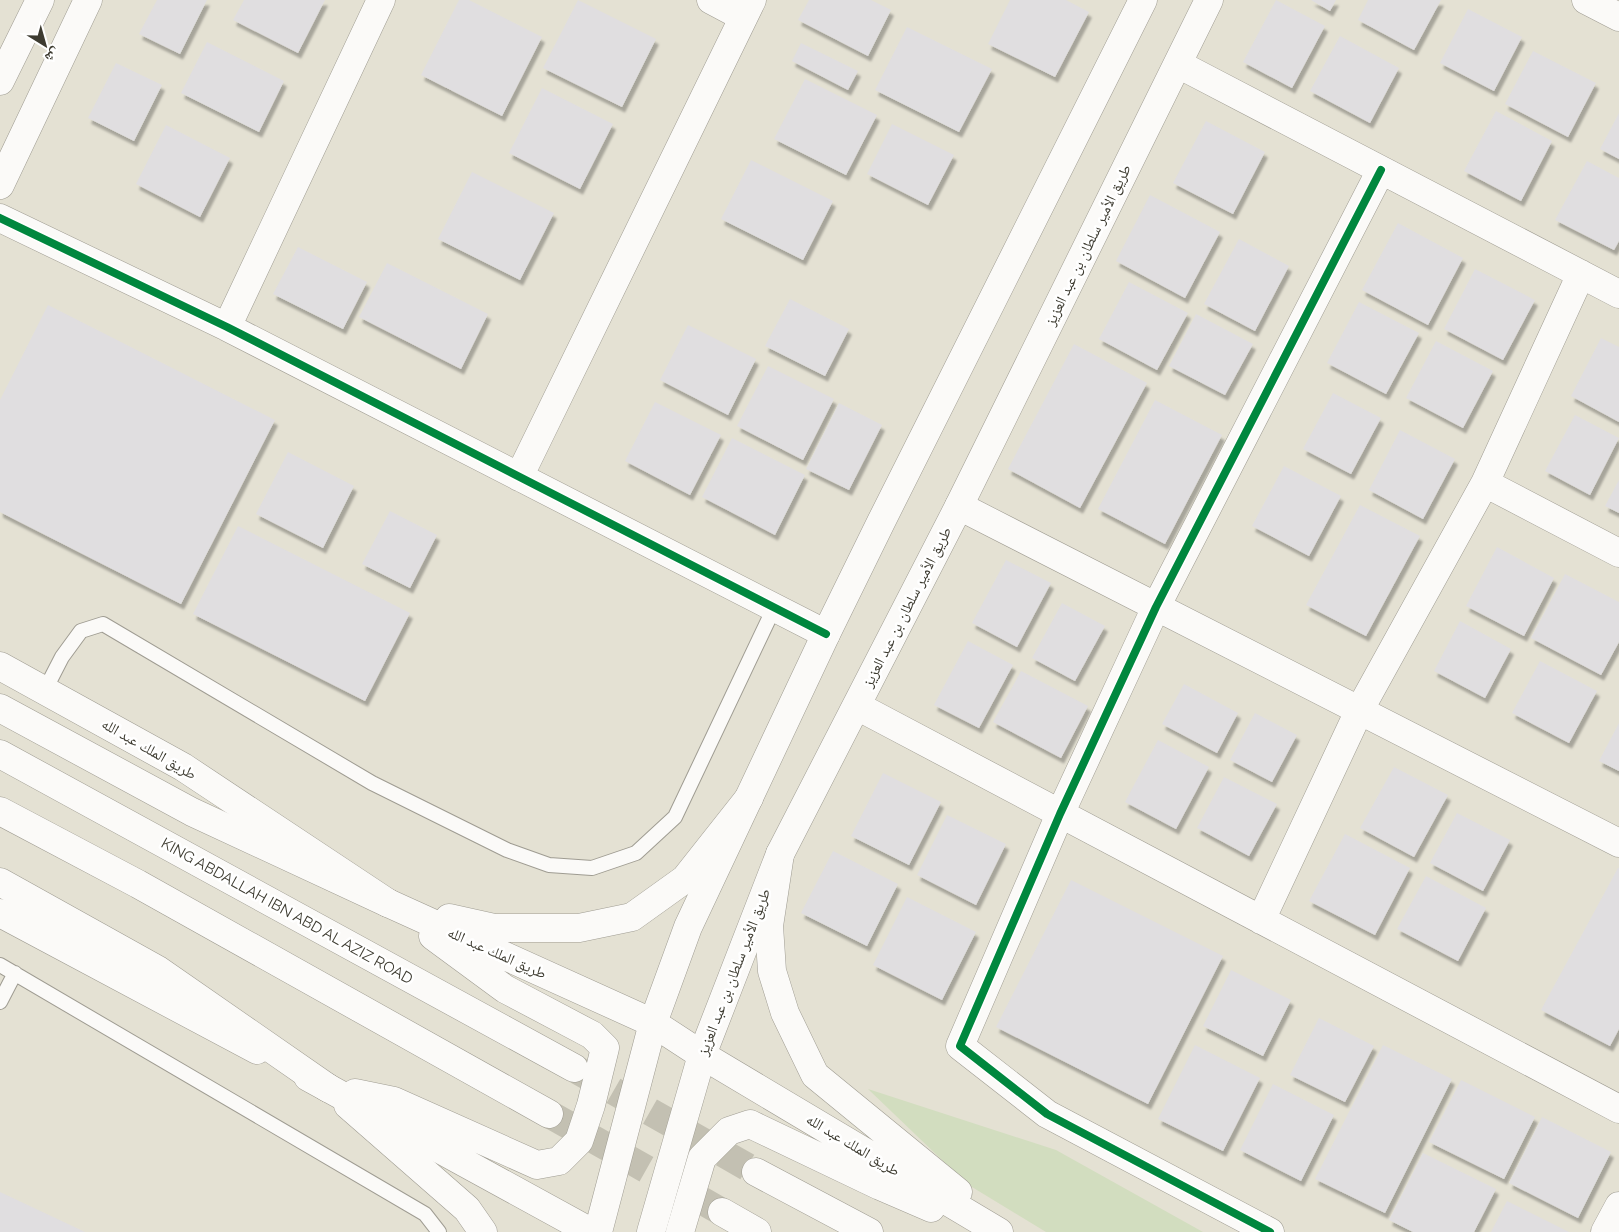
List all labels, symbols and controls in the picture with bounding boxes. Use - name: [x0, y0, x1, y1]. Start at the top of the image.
- north arrow: [20, 20, 70, 70]
- text: ش: [41, 44, 64, 66]
- street label: طريق الأمير سلطان بن عبد العزيز: [1041, 161, 1136, 330]
- street label: طريق الأمير سلطان بن عبد العزيز: [858, 524, 956, 691]
- street label: طريق الملك عبد الله: [98, 715, 200, 784]
- street label: KING ABDALLAH IBN ABD AL AZIZ ROAD: [158, 834, 416, 988]
- street label: طريق الأمير سلطان بن عبد العزيز: [693, 886, 775, 1059]
- street label: طريق الملك عبد الله: [444, 923, 549, 984]
- street label: طريق الملك عبد الله: [802, 1110, 903, 1181]

